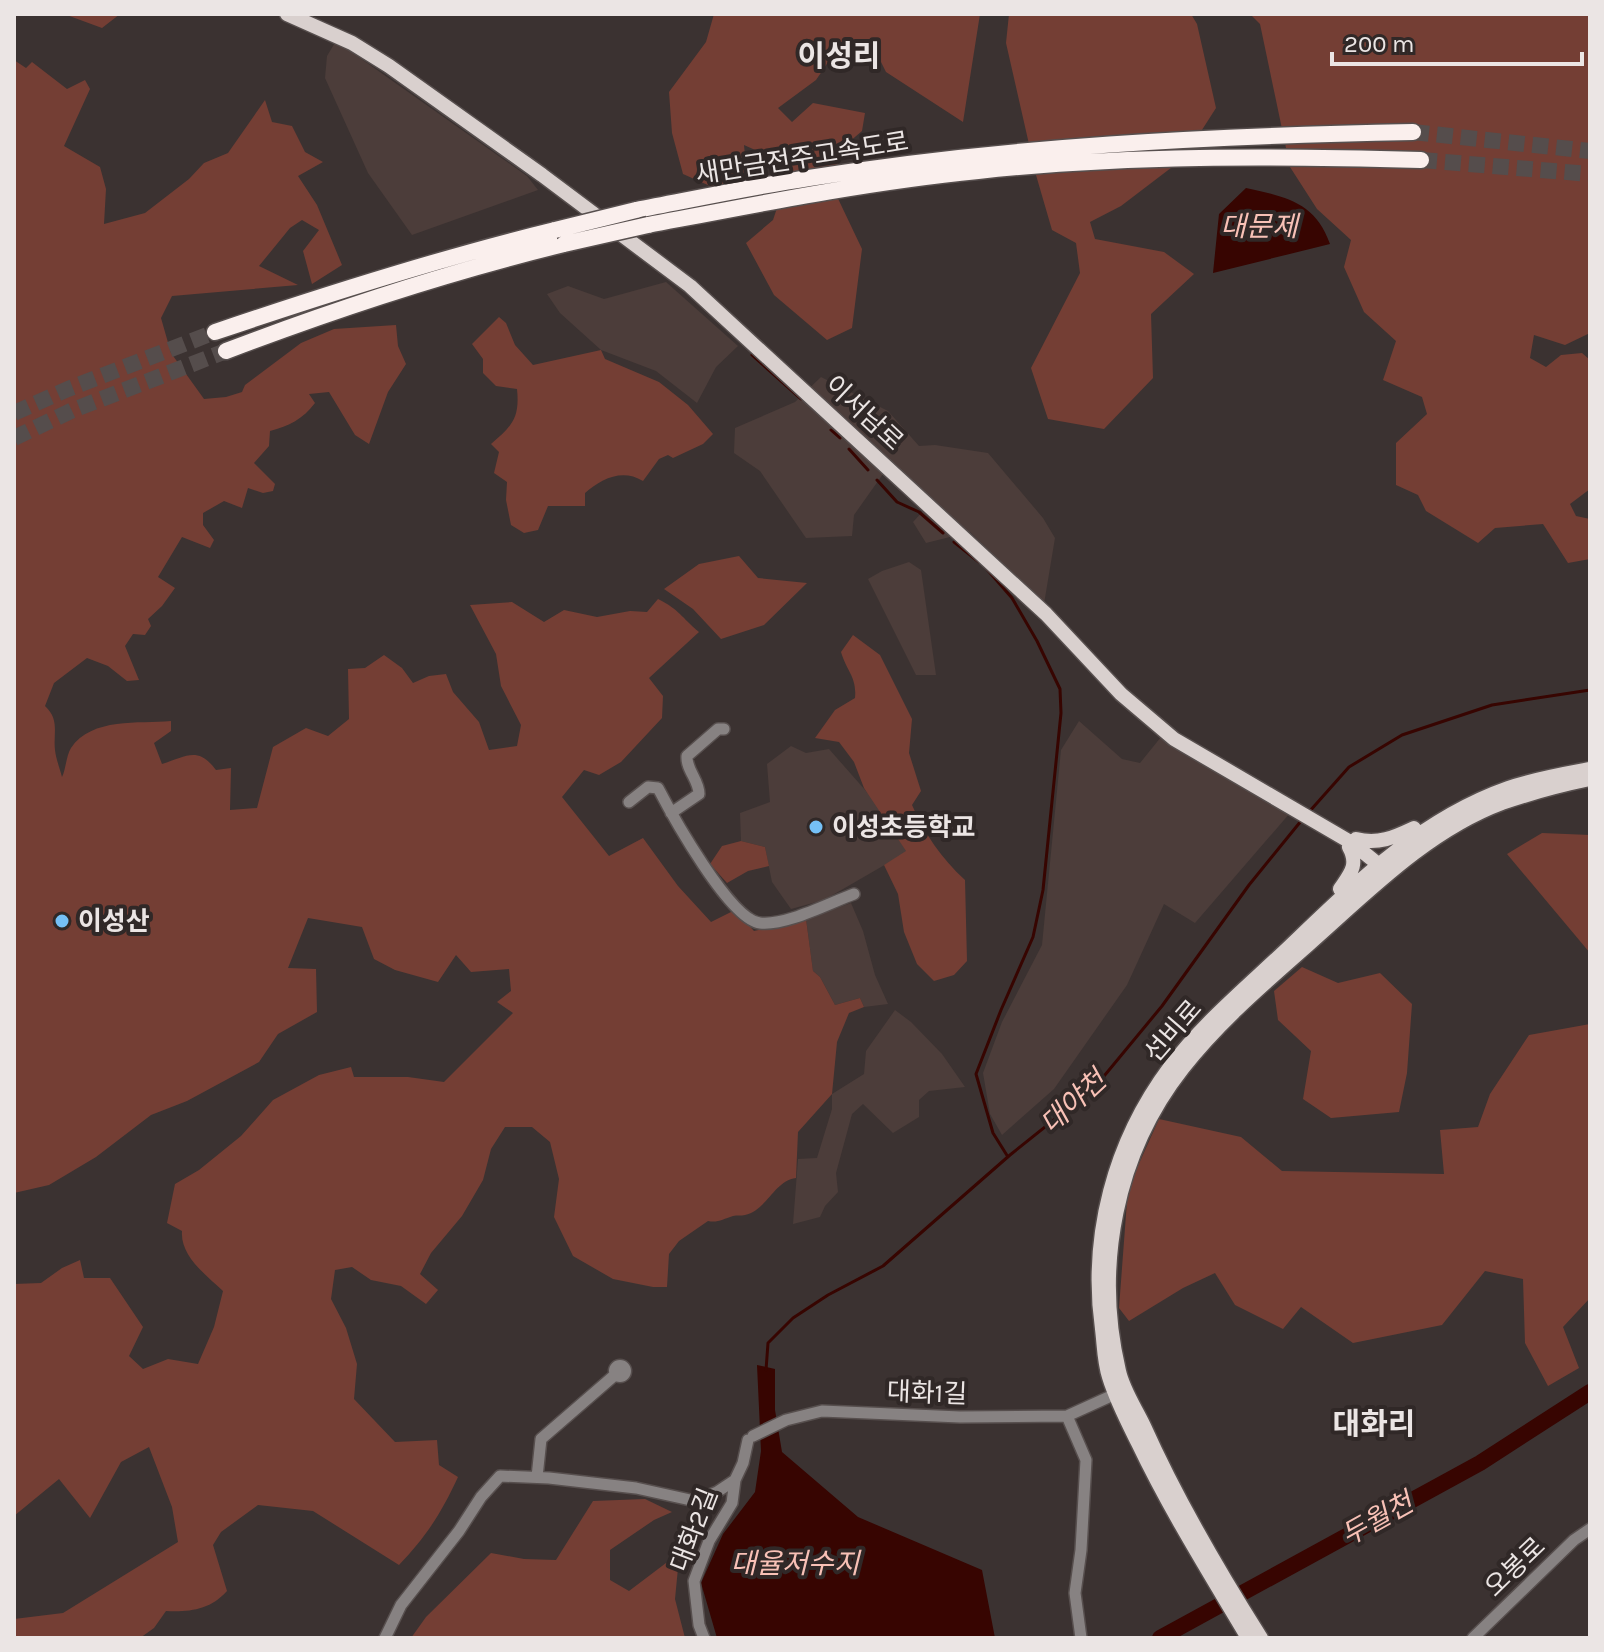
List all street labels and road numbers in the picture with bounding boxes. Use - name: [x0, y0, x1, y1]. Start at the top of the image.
- street label: 새만금전주고속도로: [693, 126, 911, 190]
- street label: 이서남로: [818, 369, 910, 457]
- street label: 선비로: [1138, 994, 1208, 1068]
- street label: 대화1길: [886, 1376, 968, 1410]
- street label: 대화2길: [664, 1484, 724, 1576]
- street label: 오봉로: [1478, 1531, 1552, 1603]

